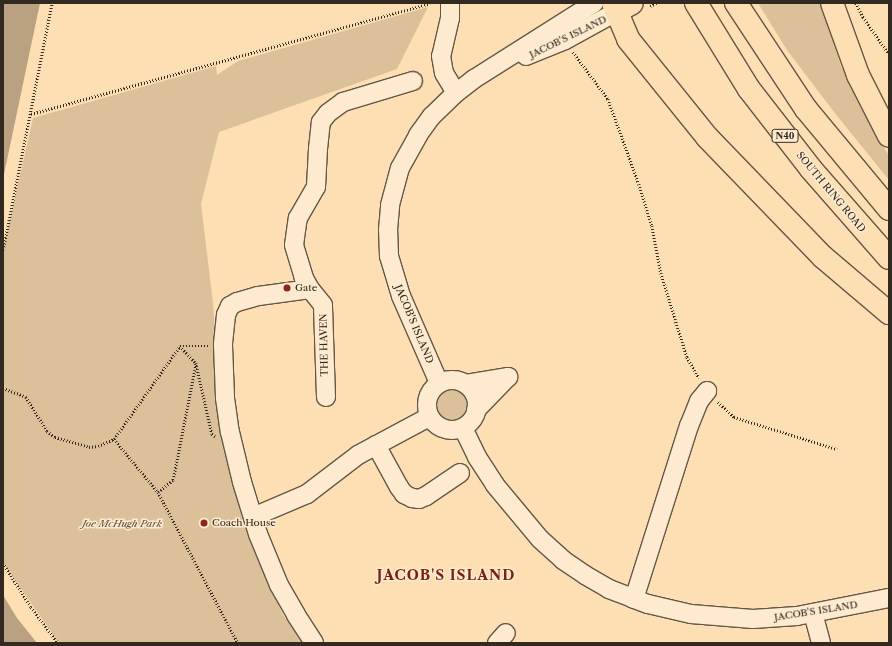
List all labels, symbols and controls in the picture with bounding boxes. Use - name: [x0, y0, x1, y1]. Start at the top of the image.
- street label: JACOB'S ISLAND: [527, 13, 609, 61]
- road number: N40: [771, 129, 799, 143]
- street label: SOUTH RING ROAD: [794, 149, 868, 235]
- place label: Gate: [295, 282, 317, 294]
- marker: Gate: [282, 283, 292, 293]
- street label: JACOB'S ISLAND: [392, 283, 436, 365]
- street label: THE HAVEN: [317, 313, 331, 377]
- place label: Coach House: [212, 517, 276, 529]
- park label: Joe McHugh Park: [82, 518, 162, 530]
- marker: Coach House: [199, 518, 209, 528]
- district label: JACOB'S ISLAND: [377, 567, 515, 583]
- street label: JACOB'S ISLAND: [773, 598, 859, 624]

